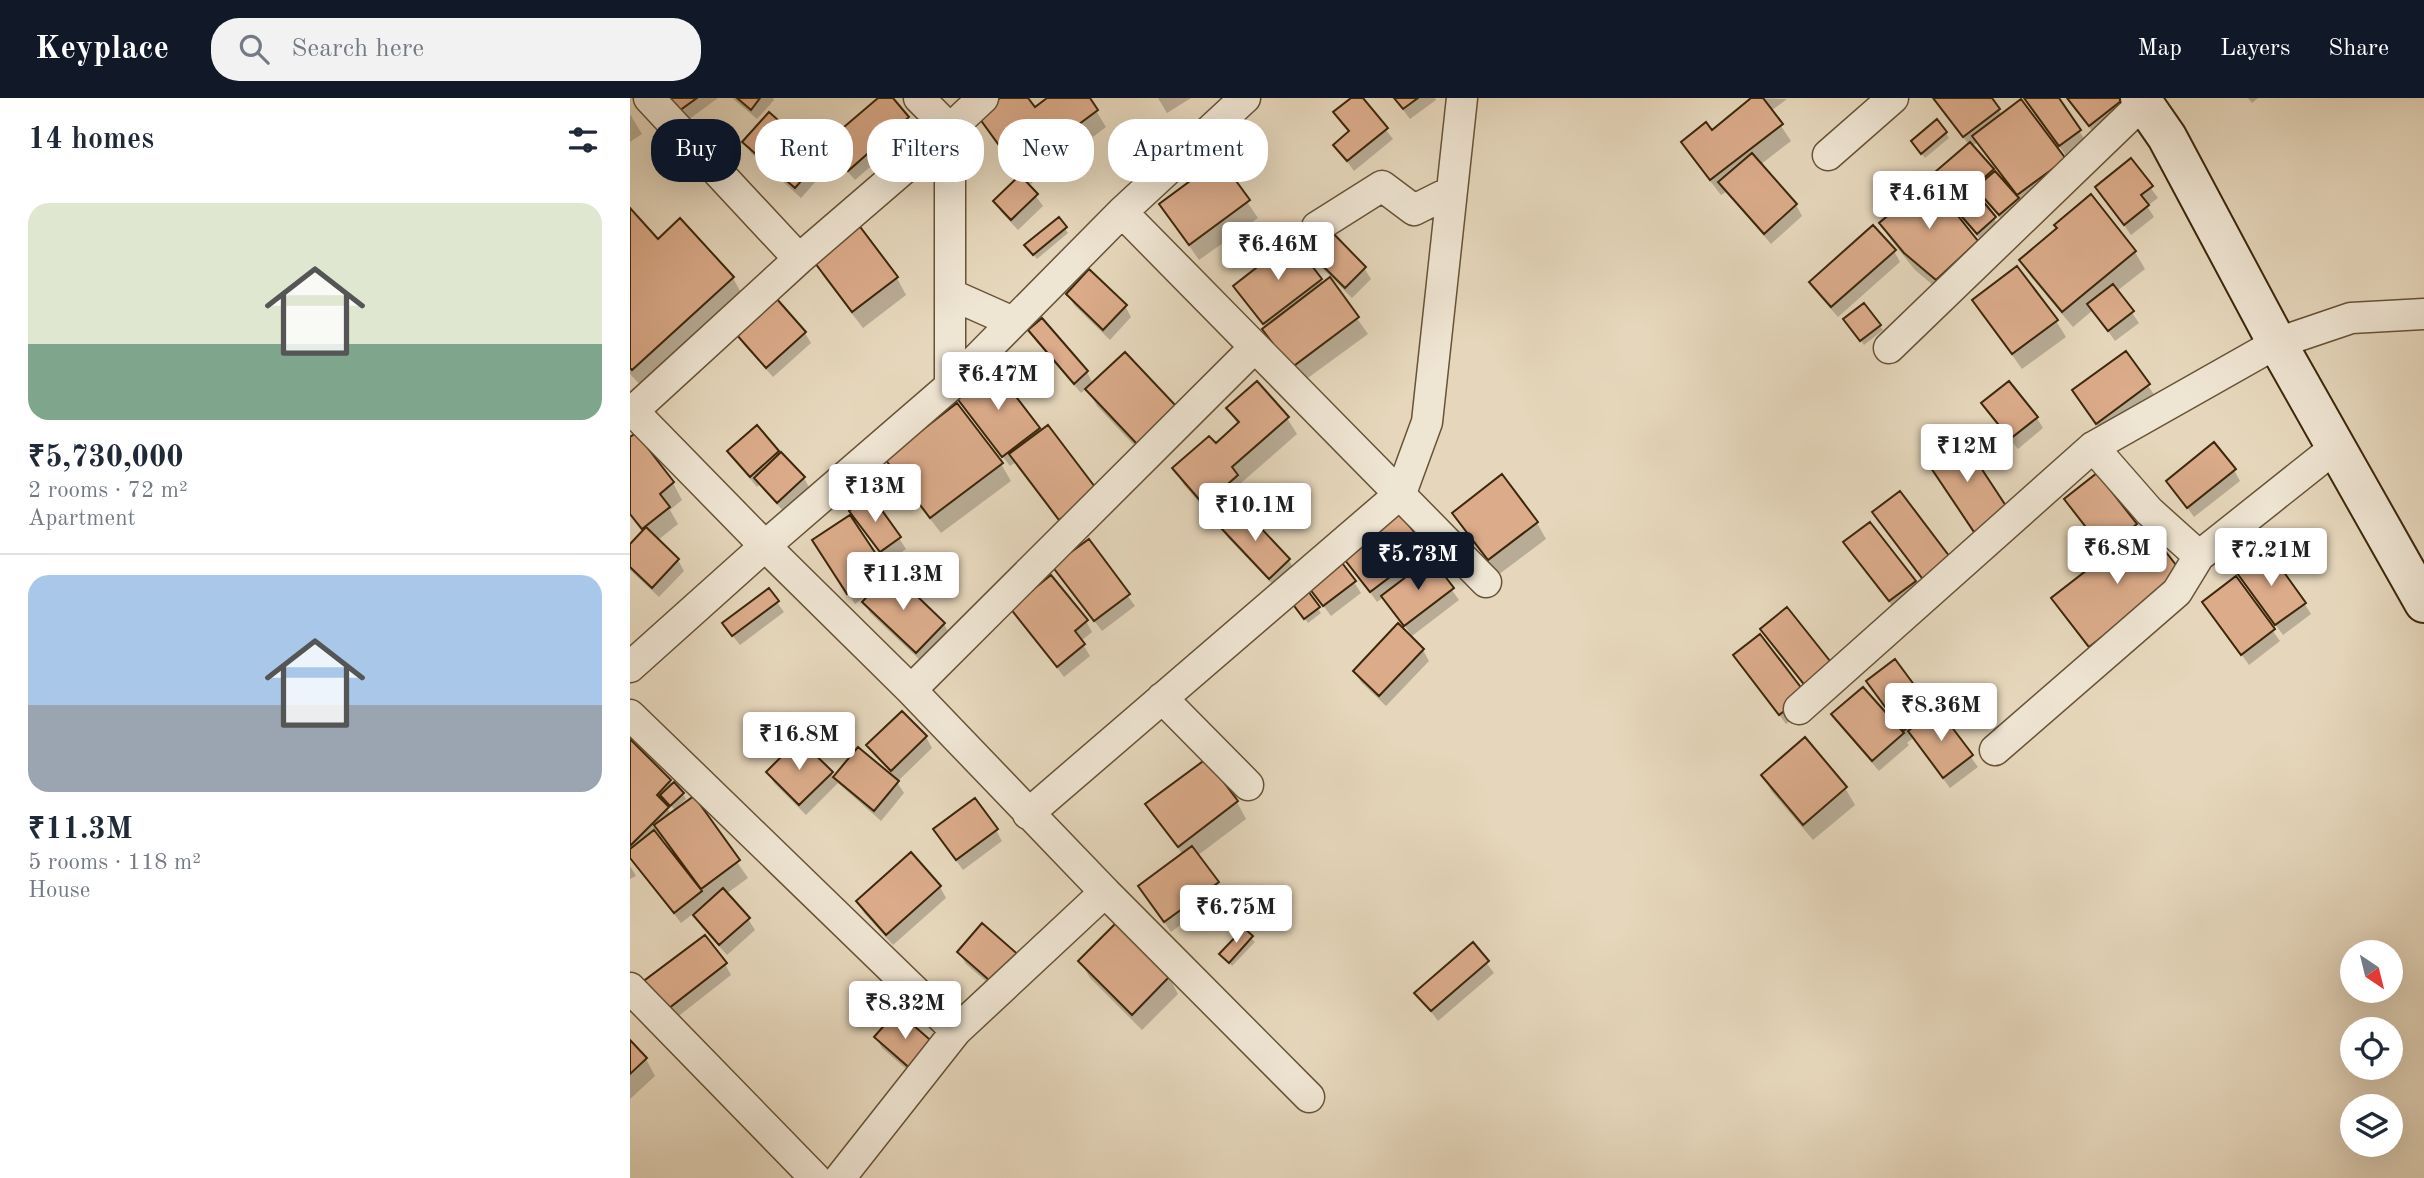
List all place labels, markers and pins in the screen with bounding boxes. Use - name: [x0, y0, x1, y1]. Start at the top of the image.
- pin: ₹4.61M: [1872, 172, 1986, 231]
- pin: ₹6.46M: [1221, 222, 1335, 282]
- pin: ₹6.47M: [941, 352, 1055, 412]
- pin: ₹12M: [1926, 424, 2008, 484]
- pin: ₹13M: [834, 464, 916, 524]
- pin: ₹10.1M: [1198, 484, 1312, 543]
- pin: ₹6.8M: [2068, 526, 2166, 586]
- pin: ₹7.21M: [2214, 528, 2328, 588]
- pin: ₹5.73M: [1361, 532, 1475, 592]
- pin: ₹11.3M: [846, 552, 960, 612]
- pin: ₹8.36M: [1884, 684, 1998, 743]
- pin: ₹16.8M: [742, 712, 856, 772]
- pin: ₹6.75M: [1179, 886, 1293, 945]
- pin: ₹8.32M: [848, 982, 962, 1041]

